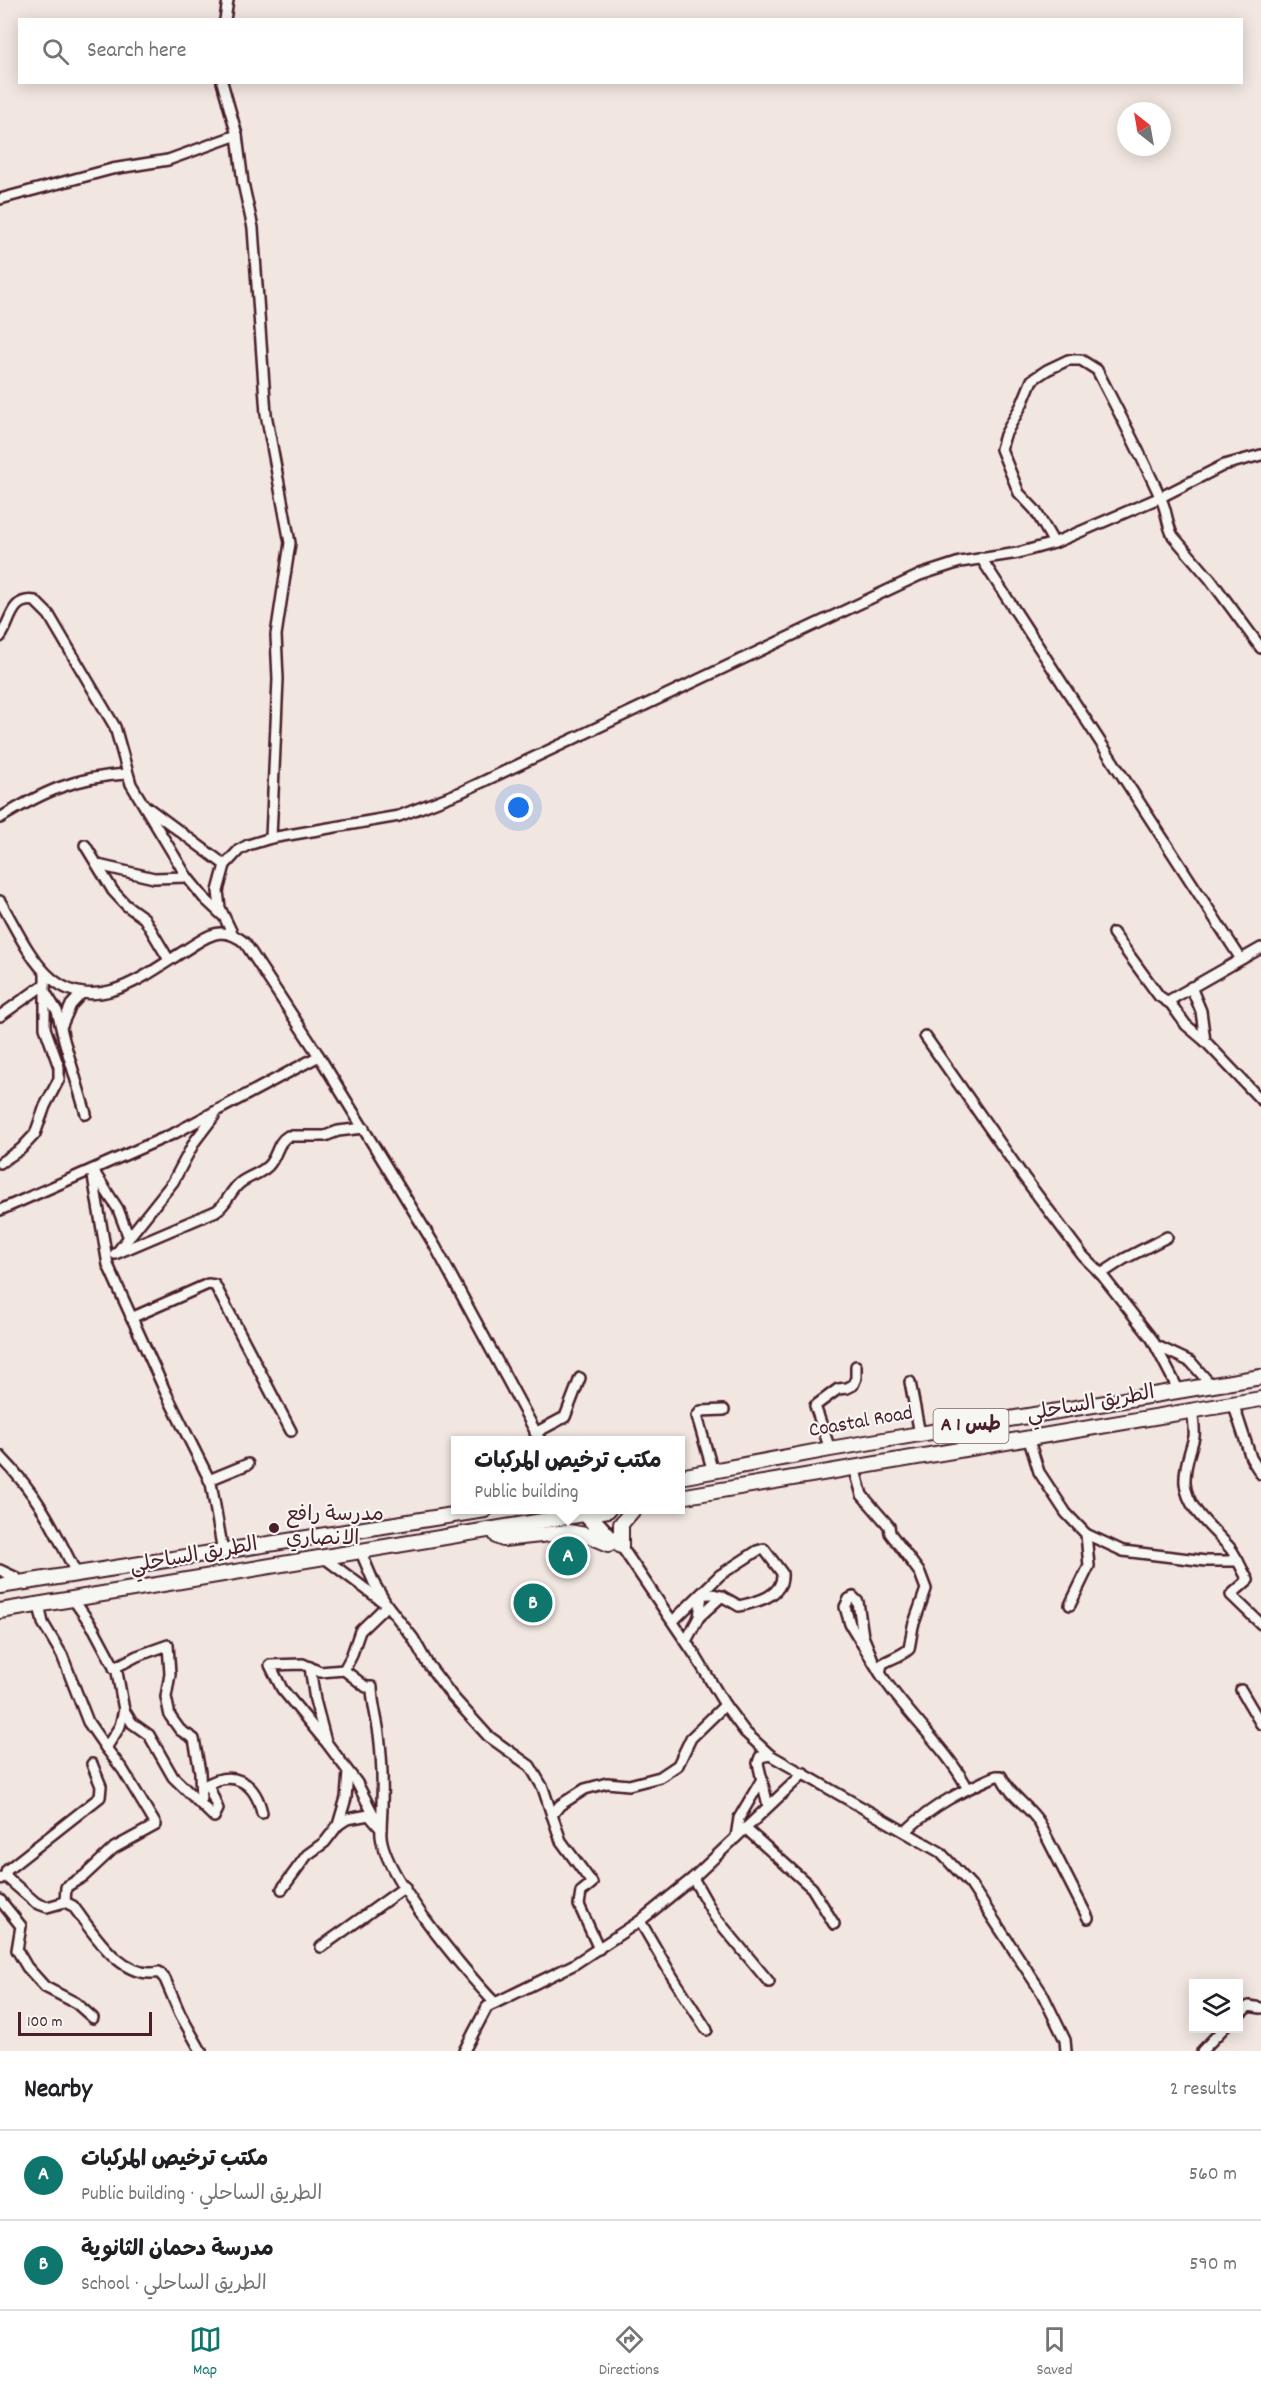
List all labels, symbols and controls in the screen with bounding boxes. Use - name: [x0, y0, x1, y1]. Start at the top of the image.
- search box: [18, 18, 1243, 84]
- icon: search: [39, 35, 72, 68]
- text: Search here: [87, 36, 186, 67]
- north arrow: [1117, 102, 1171, 156]
- your location: [504, 793, 533, 822]
- street label: الطريق الساحلي: [1025, 1379, 1158, 1432]
- street label: Coastal Road: [807, 1399, 915, 1447]
- road number: A 1 طس: [934, 1409, 1008, 1443]
- popup: [451, 1436, 685, 1514]
- text: مكتب ترخيص المركبات: [474, 1447, 662, 1478]
- text: Public building: [474, 1479, 578, 1507]
- place label: مدرسة رافع الانصاري: [286, 1501, 384, 1555]
- marker: مدرسة رافع الانصاري: [267, 1521, 281, 1535]
- street label: الطريق الساحلي: [128, 1531, 261, 1584]
- pin: A: [548, 1534, 588, 1578]
- pin: B: [514, 1580, 552, 1626]
- map controls: [1189, 1979, 1243, 2033]
- button: layers: [1189, 1979, 1243, 2033]
- scale bar: [18, 2009, 152, 2036]
- text: 100 m: [27, 2011, 63, 2034]
- text: Nearby: [24, 2072, 92, 2109]
- text: 2 results: [1170, 2076, 1237, 2104]
- text: مكتب ترخيص المركبات: [81, 2145, 268, 2176]
- text: A: [38, 2161, 49, 2189]
- text: 560 m: [1189, 2161, 1237, 2189]
- text: Public building · الطريق الساحلي: [81, 2181, 322, 2209]
- text: مدرسة دحمان الثانوية: [81, 2235, 274, 2266]
- text: B: [39, 2251, 48, 2279]
- text: 590 m: [1189, 2251, 1237, 2279]
- text: School · الطريق الساحلي: [81, 2271, 267, 2299]
- tab: Map: [189, 2323, 222, 2382]
- tab: Directions: [599, 2323, 659, 2382]
- tab: Saved: [1037, 2323, 1072, 2382]

